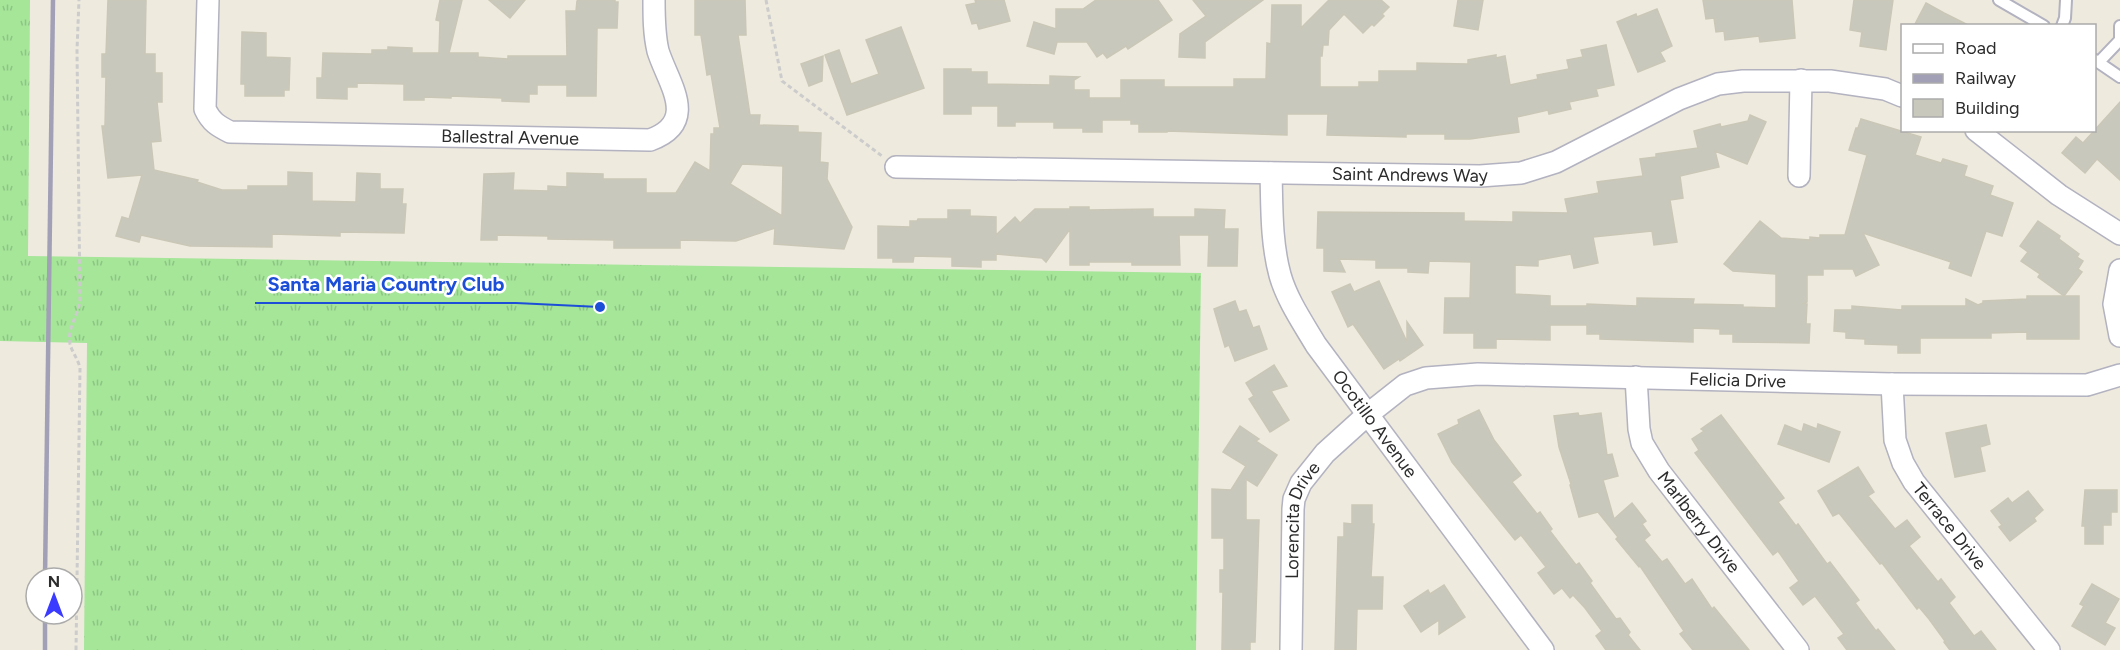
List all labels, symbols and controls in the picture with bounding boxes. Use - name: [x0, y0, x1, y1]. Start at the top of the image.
- legend: [1901, 24, 2096, 132]
- text: Road: [1955, 37, 1996, 59]
- text: Railway: [1955, 67, 2017, 89]
- text: Building: [1955, 97, 2020, 119]
- street label: Ballestral Avenue: [441, 125, 579, 150]
- street label: Saint Andrews Way: [1332, 163, 1489, 187]
- callout: Santa Maria Country Club: [255, 265, 516, 303]
- text: Santa Maria Country Club: [268, 272, 505, 296]
- street label: Ocotillo Avenue: [1327, 366, 1422, 482]
- street label: Felicia Drive: [1689, 368, 1787, 392]
- street label: Lorencita Drive: [1281, 457, 1325, 579]
- street label: Marlberry Drive: [1652, 467, 1745, 578]
- street label: Terrace Drive: [1908, 478, 1991, 574]
- north arrow: [24, 566, 84, 626]
- text: N: [48, 572, 60, 591]

